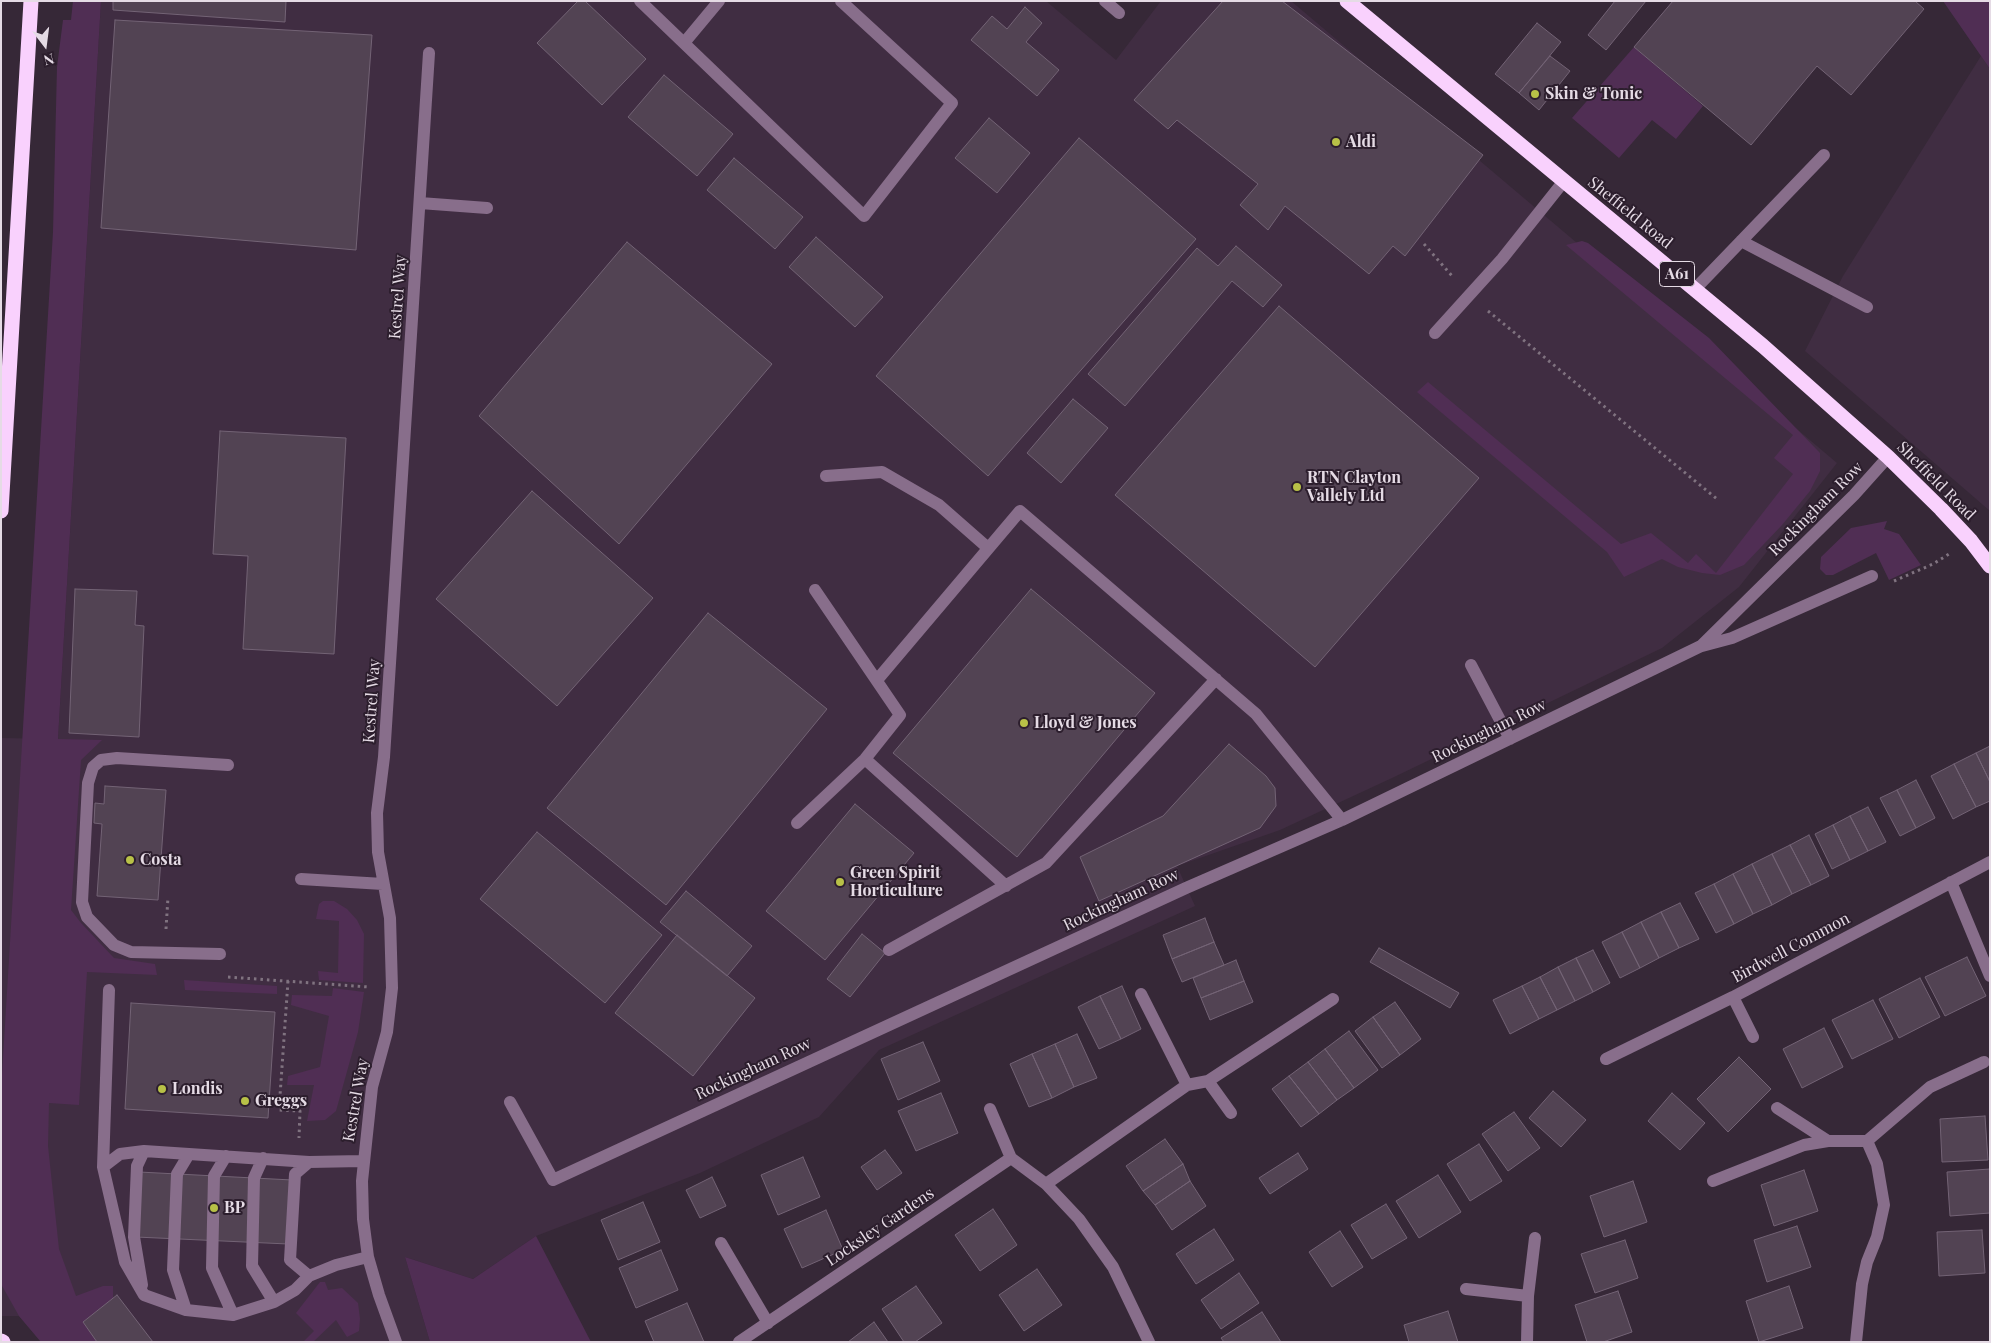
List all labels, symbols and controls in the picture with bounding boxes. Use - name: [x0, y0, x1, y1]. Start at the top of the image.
- north arrow: [20, 20, 70, 70]
- text: N: [42, 49, 56, 70]
- place label: Skin & Tonic: [1545, 84, 1642, 104]
- marker: Skin & Tonic: [1529, 88, 1541, 100]
- place label: Aldi: [1346, 132, 1376, 152]
- marker: Aldi: [1330, 136, 1342, 148]
- street label: Sheffield Road: [1584, 173, 1676, 253]
- street label: Kestrel Way: [385, 254, 411, 340]
- road number: A61: [1660, 262, 1694, 286]
- street label: Sheffield Road: [1893, 438, 1979, 524]
- street label: Rockingham Row: [1765, 458, 1867, 560]
- place label: RTN Clayton Vallely Ltd: [1307, 468, 1401, 506]
- marker: RTN Clayton Vallely Ltd: [1291, 481, 1303, 493]
- street label: Kestrel Way: [359, 658, 385, 744]
- street label: Rockingham Row: [1429, 695, 1549, 767]
- place label: Lloyd & Jones: [1034, 713, 1137, 733]
- marker: Lloyd & Jones: [1018, 717, 1030, 729]
- place label: Costa: [140, 850, 182, 870]
- marker: Costa: [124, 854, 136, 866]
- place label: Green Spirit Horticulture: [850, 863, 943, 901]
- street label: Rockingham Row: [1060, 865, 1182, 935]
- marker: Green Spirit Horticulture: [834, 876, 846, 888]
- street label: Birdwell Common: [1729, 909, 1853, 987]
- street label: Rockingham Row: [692, 1034, 814, 1104]
- street label: Kestrel Way: [339, 1057, 373, 1143]
- place label: Londis: [172, 1079, 223, 1099]
- marker: Londis: [156, 1083, 168, 1095]
- place label: Greggs: [255, 1091, 307, 1111]
- marker: Greggs: [239, 1095, 251, 1107]
- street label: Locksley Gardens: [822, 1184, 938, 1270]
- place label: BP: [224, 1198, 245, 1218]
- marker: BP: [208, 1202, 220, 1214]

